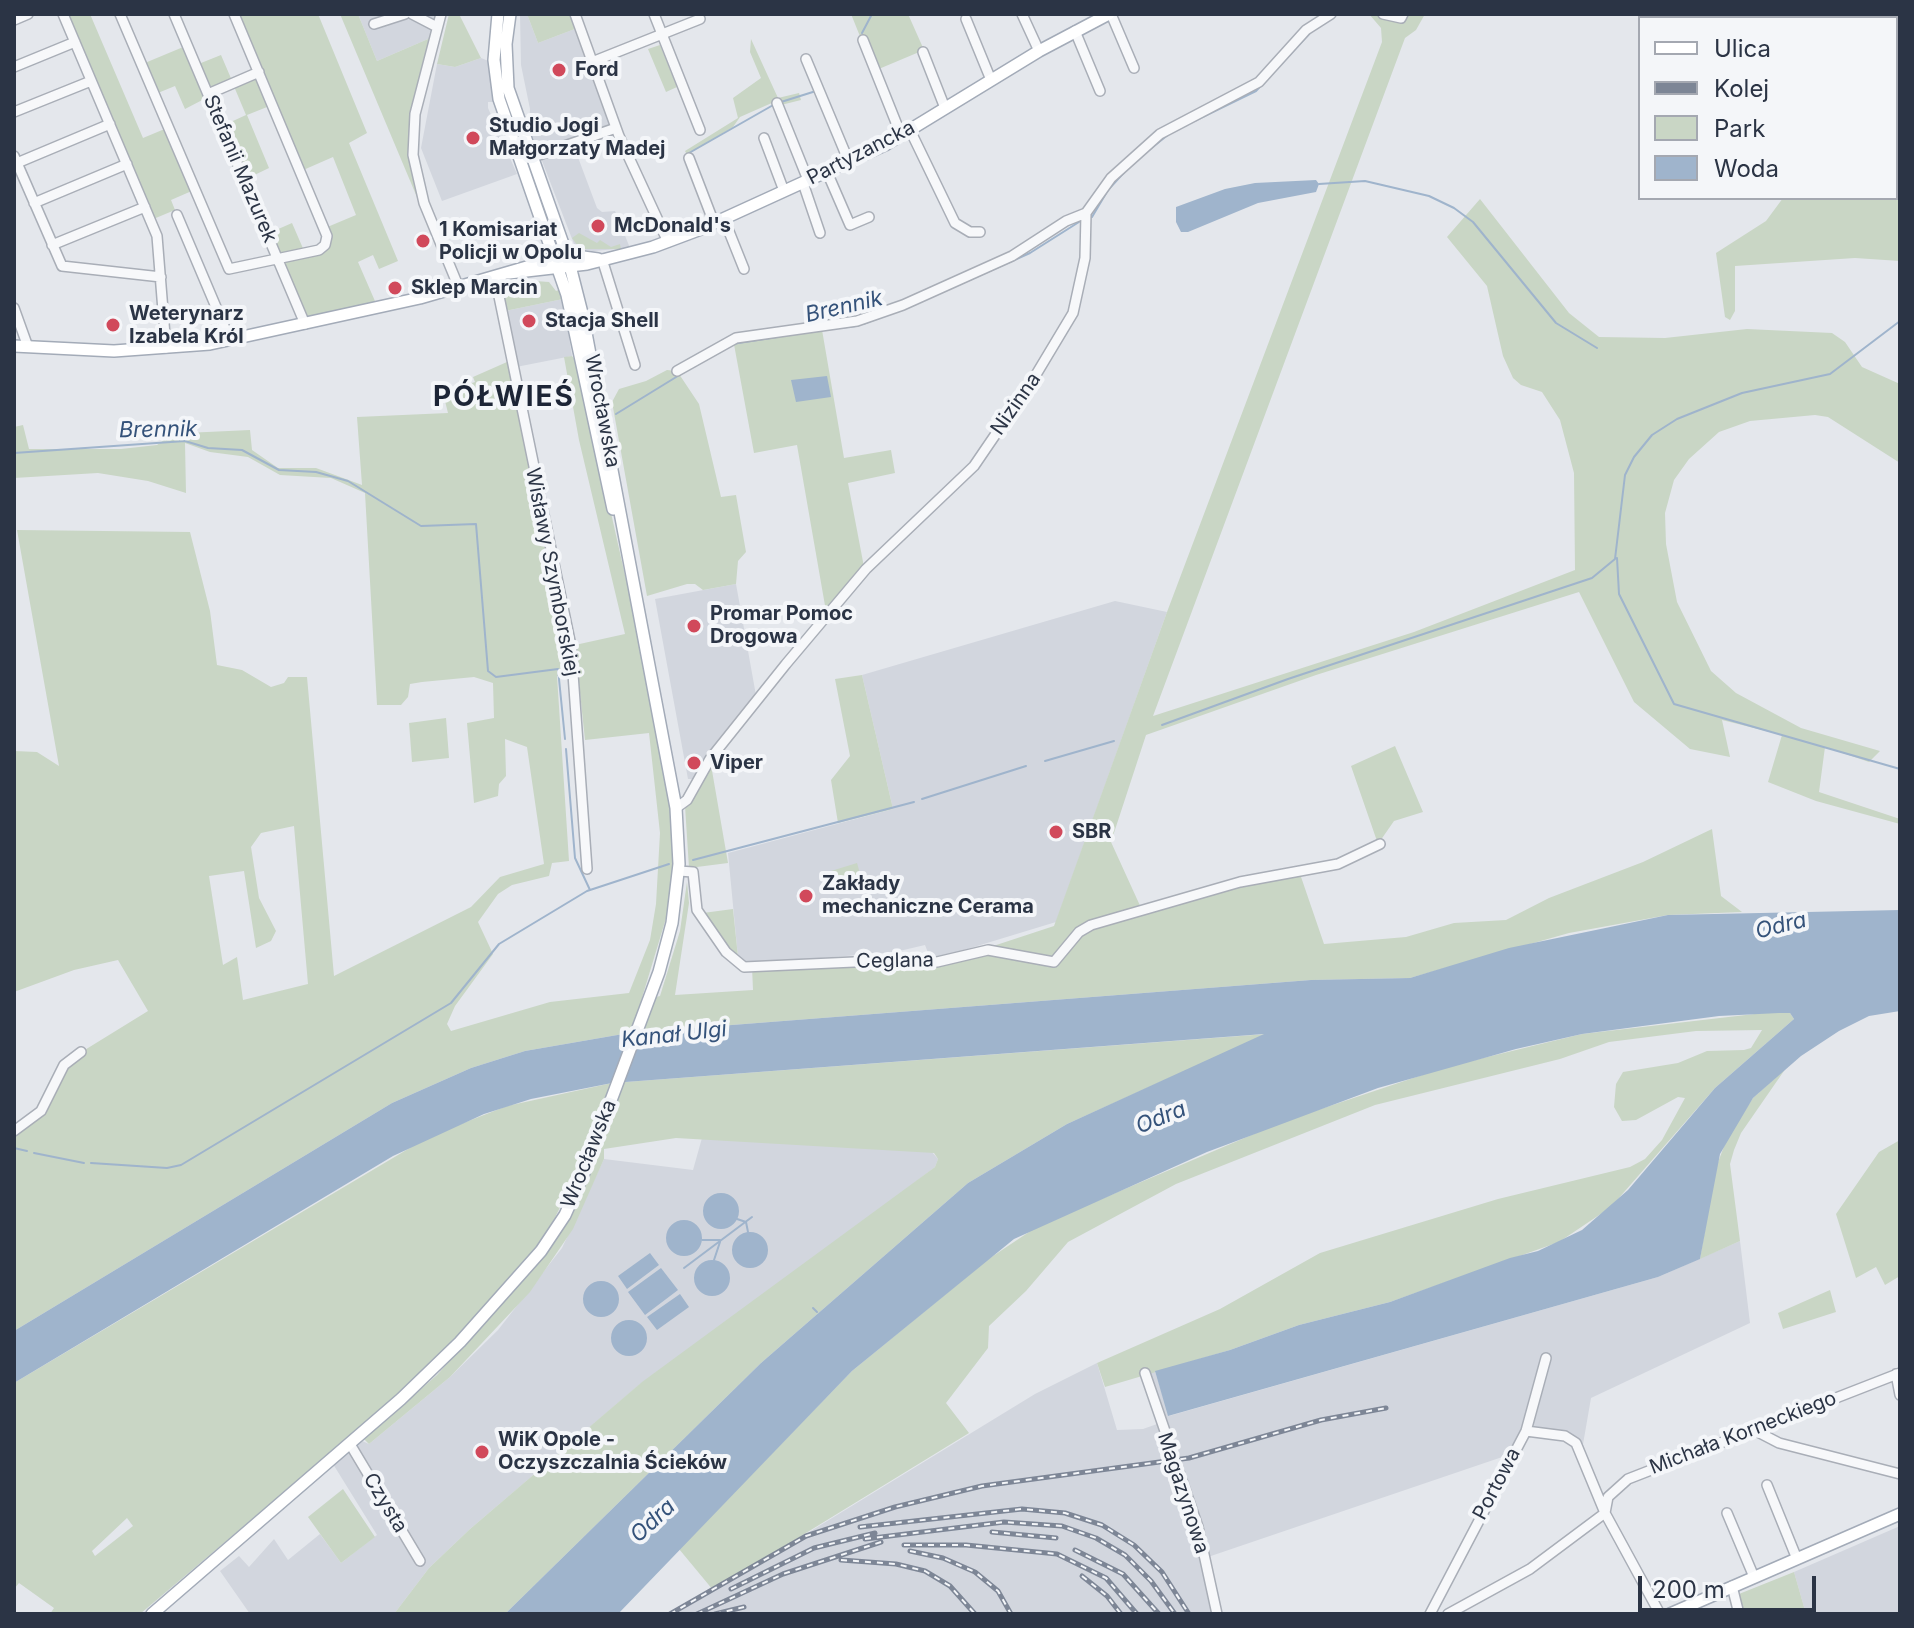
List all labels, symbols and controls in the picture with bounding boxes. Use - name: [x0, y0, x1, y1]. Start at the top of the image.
- legend: [1638, 16, 1898, 200]
- text: Ulica: [1714, 34, 1771, 63]
- place label: Ford: [575, 58, 619, 82]
- marker: Ford: [550, 61, 568, 79]
- text: Kolej: [1714, 74, 1769, 103]
- street label: Stefanii Mazurek: [198, 91, 282, 247]
- place label: Studio Jogi Małgorzaty Madej: [489, 114, 666, 161]
- text: Park: [1714, 114, 1765, 143]
- street label: Partyzancka: [803, 116, 919, 190]
- marker: Studio Jogi Małgorzaty Madej: [464, 129, 482, 147]
- text: Woda: [1714, 154, 1779, 183]
- place label: McDonald's: [614, 214, 731, 238]
- marker: McDonald's: [589, 217, 607, 235]
- place label: 1 Komisariat Policji w Opolu: [439, 218, 582, 265]
- marker: 1 Komisariat Policji w Opolu: [414, 232, 432, 250]
- place label: Sklep Marcin: [411, 276, 538, 300]
- marker: Sklep Marcin: [386, 279, 404, 297]
- water label: Brennik: [803, 285, 885, 329]
- place label: Weterynarz Izabela Król: [129, 302, 244, 349]
- place label: Stacja Shell: [545, 309, 659, 333]
- marker: Stacja Shell: [520, 312, 538, 330]
- marker: Weterynarz Izabela Król: [104, 316, 122, 334]
- street label: Wrocławska: [579, 352, 625, 470]
- street label: Nizinna: [986, 368, 1046, 440]
- district label: PÓŁWIEŚ: [433, 381, 575, 415]
- water label: Brennik: [119, 416, 197, 444]
- street label: Wisławy Szymborskiej: [520, 466, 584, 678]
- place label: Promar Pomoc Drogowa: [710, 602, 853, 649]
- marker: Promar Pomoc Drogowa: [685, 617, 703, 635]
- place label: Viper: [710, 751, 763, 775]
- marker: Viper: [685, 754, 703, 772]
- place label: SBR: [1072, 820, 1111, 844]
- marker: SBR: [1047, 823, 1065, 841]
- place label: Zakłady mechaniczne Cerama: [822, 872, 1034, 919]
- marker: Zakłady mechaniczne Cerama: [797, 887, 815, 905]
- water label: Odra: [1753, 907, 1809, 945]
- street label: Ceglana: [856, 948, 934, 974]
- water label: Kanał Ulgi: [620, 1016, 728, 1054]
- street label: Wrocławska: [556, 1096, 622, 1212]
- water label: Odra: [1132, 1096, 1190, 1140]
- street label: Michała Korneckiego: [1646, 1386, 1840, 1480]
- place label: WiK Opole - Oczyszczalnia Ścieków: [498, 1428, 727, 1475]
- street label: Magazynowa: [1152, 1429, 1214, 1557]
- marker: WiK Opole - Oczyszczalnia Ścieków: [473, 1443, 491, 1461]
- street label: Portowa: [1468, 1444, 1526, 1524]
- street label: Czysta: [358, 1469, 412, 1537]
- water label: Odra: [625, 1494, 681, 1548]
- scale bar: [1642, 1560, 1820, 1610]
- text: 200 m: [1652, 1575, 1725, 1604]

